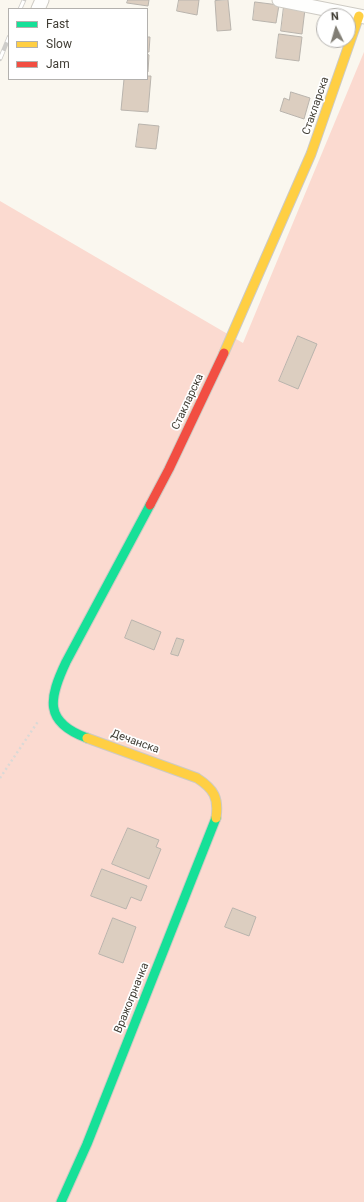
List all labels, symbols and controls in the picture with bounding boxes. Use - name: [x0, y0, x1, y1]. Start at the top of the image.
- legend: [8, 8, 148, 80]
- north arrow: [316, 8, 356, 48]
- text: N: [331, 10, 339, 23]
- text: Fast: [46, 17, 69, 31]
- text: Slow: [46, 37, 72, 51]
- text: Jam: [46, 57, 70, 71]
- street label: Стакларска: [300, 75, 332, 137]
- street label: Стакларска: [169, 372, 207, 432]
- street label: Дечанска: [109, 727, 161, 757]
- street label: Вражогрначка: [112, 961, 152, 1035]

